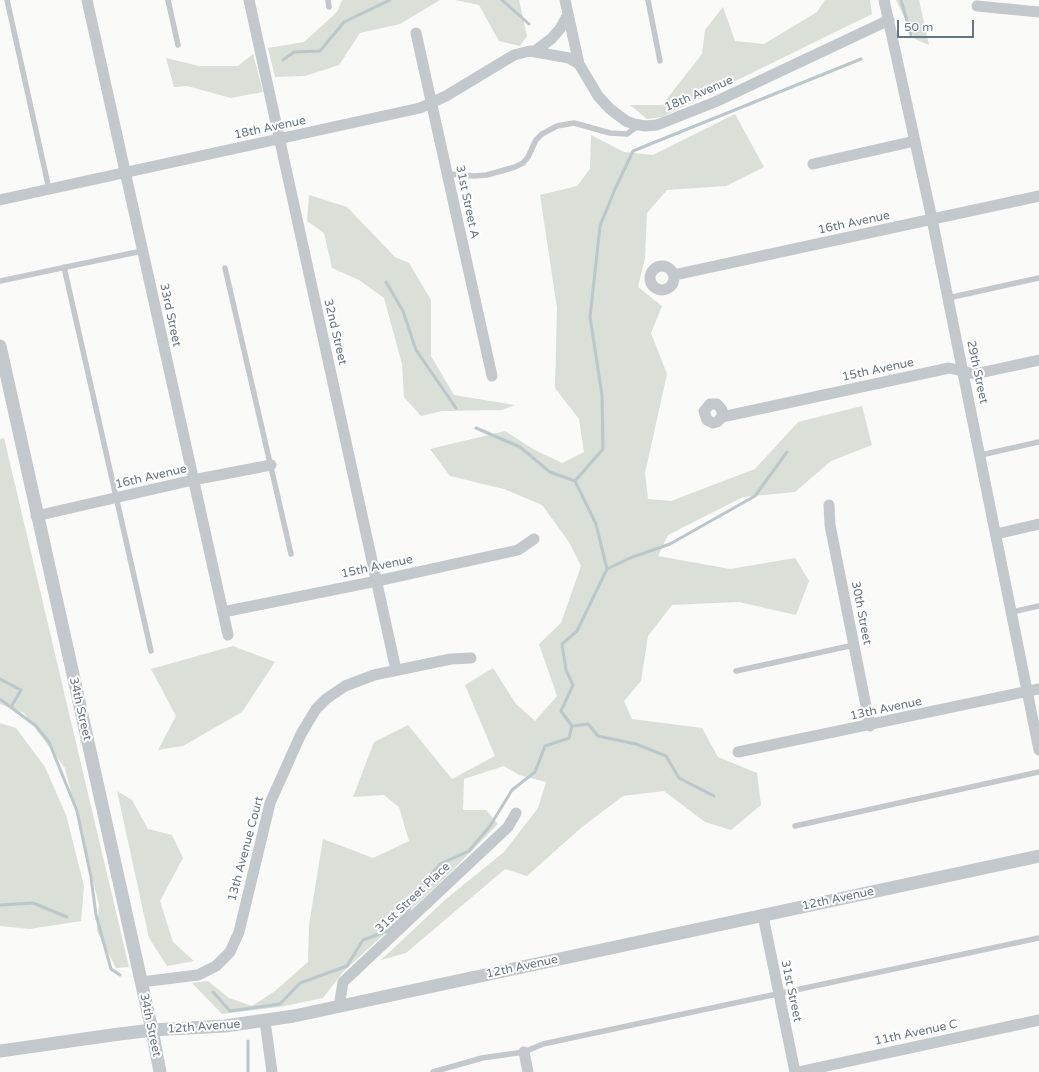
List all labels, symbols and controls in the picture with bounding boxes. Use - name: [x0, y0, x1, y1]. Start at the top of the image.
- scale bar: [899, 12, 976, 38]
- text: 50 m: [904, 20, 933, 34]
- street label: 18th Avenue: [663, 73, 735, 115]
- street label: 18th Avenue: [233, 113, 307, 143]
- street label: 31st Street A: [452, 164, 482, 240]
- street label: 16th Avenue: [817, 208, 891, 238]
- street label: 33rd Street: [156, 282, 184, 348]
- street label: 32nd Street: [320, 298, 350, 366]
- street label: 29th Street: [963, 339, 991, 405]
- street label: 15th Avenue: [841, 355, 915, 385]
- street label: 16th Avenue: [114, 462, 188, 492]
- street label: 15th Avenue: [340, 552, 414, 582]
- street label: 30th Street: [848, 580, 874, 646]
- street label: 34th Street: [66, 676, 94, 742]
- street label: 13th Avenue: [849, 694, 923, 724]
- street label: 13th Avenue Court: [225, 795, 267, 903]
- street label: 31st Street Place: [373, 860, 453, 936]
- street label: 12th Avenue: [801, 884, 875, 914]
- street label: 12th Avenue: [485, 952, 559, 982]
- street label: 31st Street: [777, 959, 805, 1023]
- street label: 34th Street: [136, 992, 164, 1058]
- street label: 12th Avenue: [167, 1017, 241, 1037]
- street label: 11th Avenue C: [873, 1017, 959, 1049]

